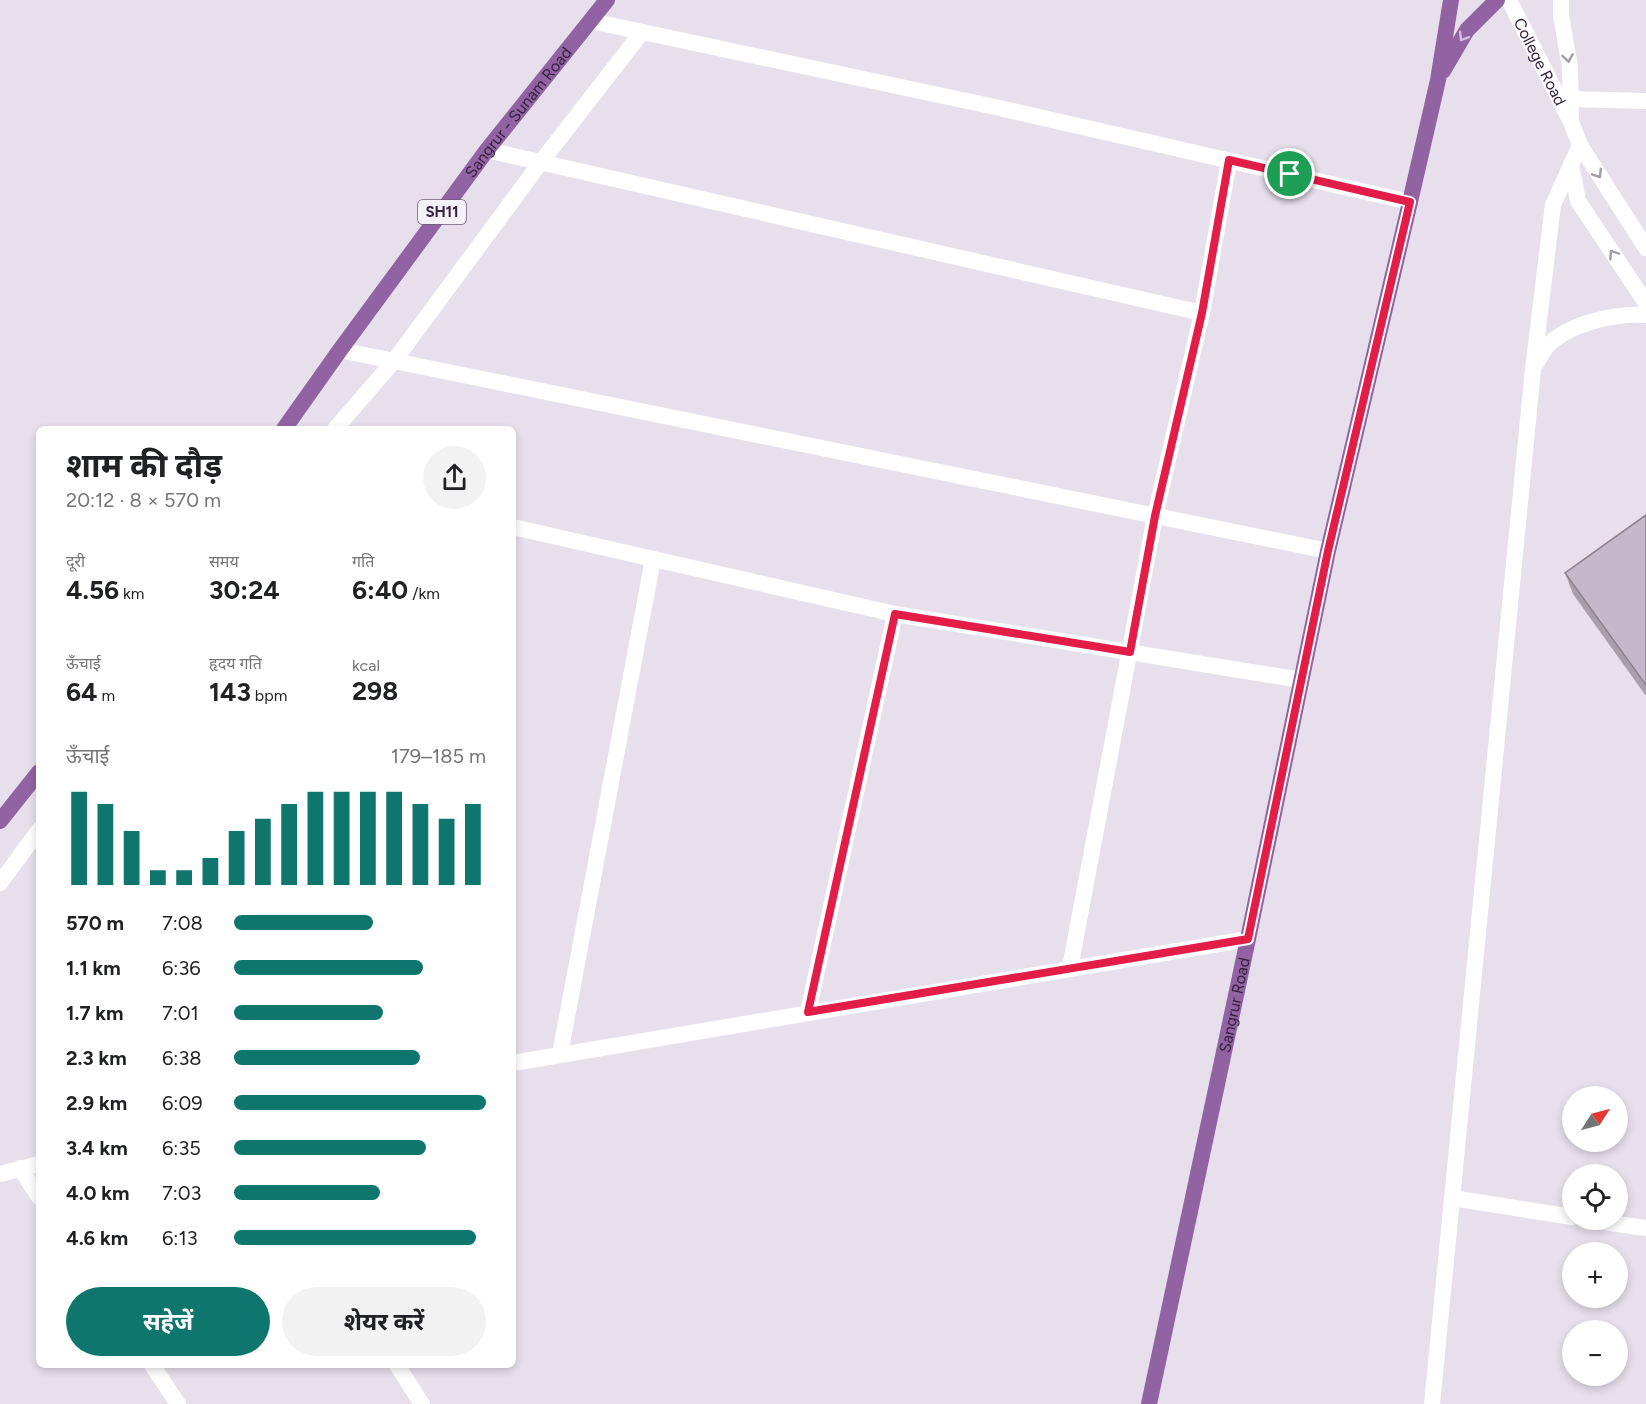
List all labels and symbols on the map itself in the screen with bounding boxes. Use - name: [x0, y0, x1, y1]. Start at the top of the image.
- street label: College Road: [1510, 15, 1570, 108]
- one-way arrow: [1459, 31, 1471, 41]
- street label: Sangrur - Sunam Road: [461, 43, 575, 181]
- one-way arrow: [1561, 53, 1574, 63]
- pin: [1264, 148, 1315, 199]
- one-way arrow: [1591, 168, 1603, 178]
- road number: SH11: [418, 200, 466, 224]
- one-way arrow: [1609, 250, 1620, 261]
- street label: Sangrur Road: [1215, 956, 1253, 1054]
- north arrow: [1562, 1086, 1628, 1152]

